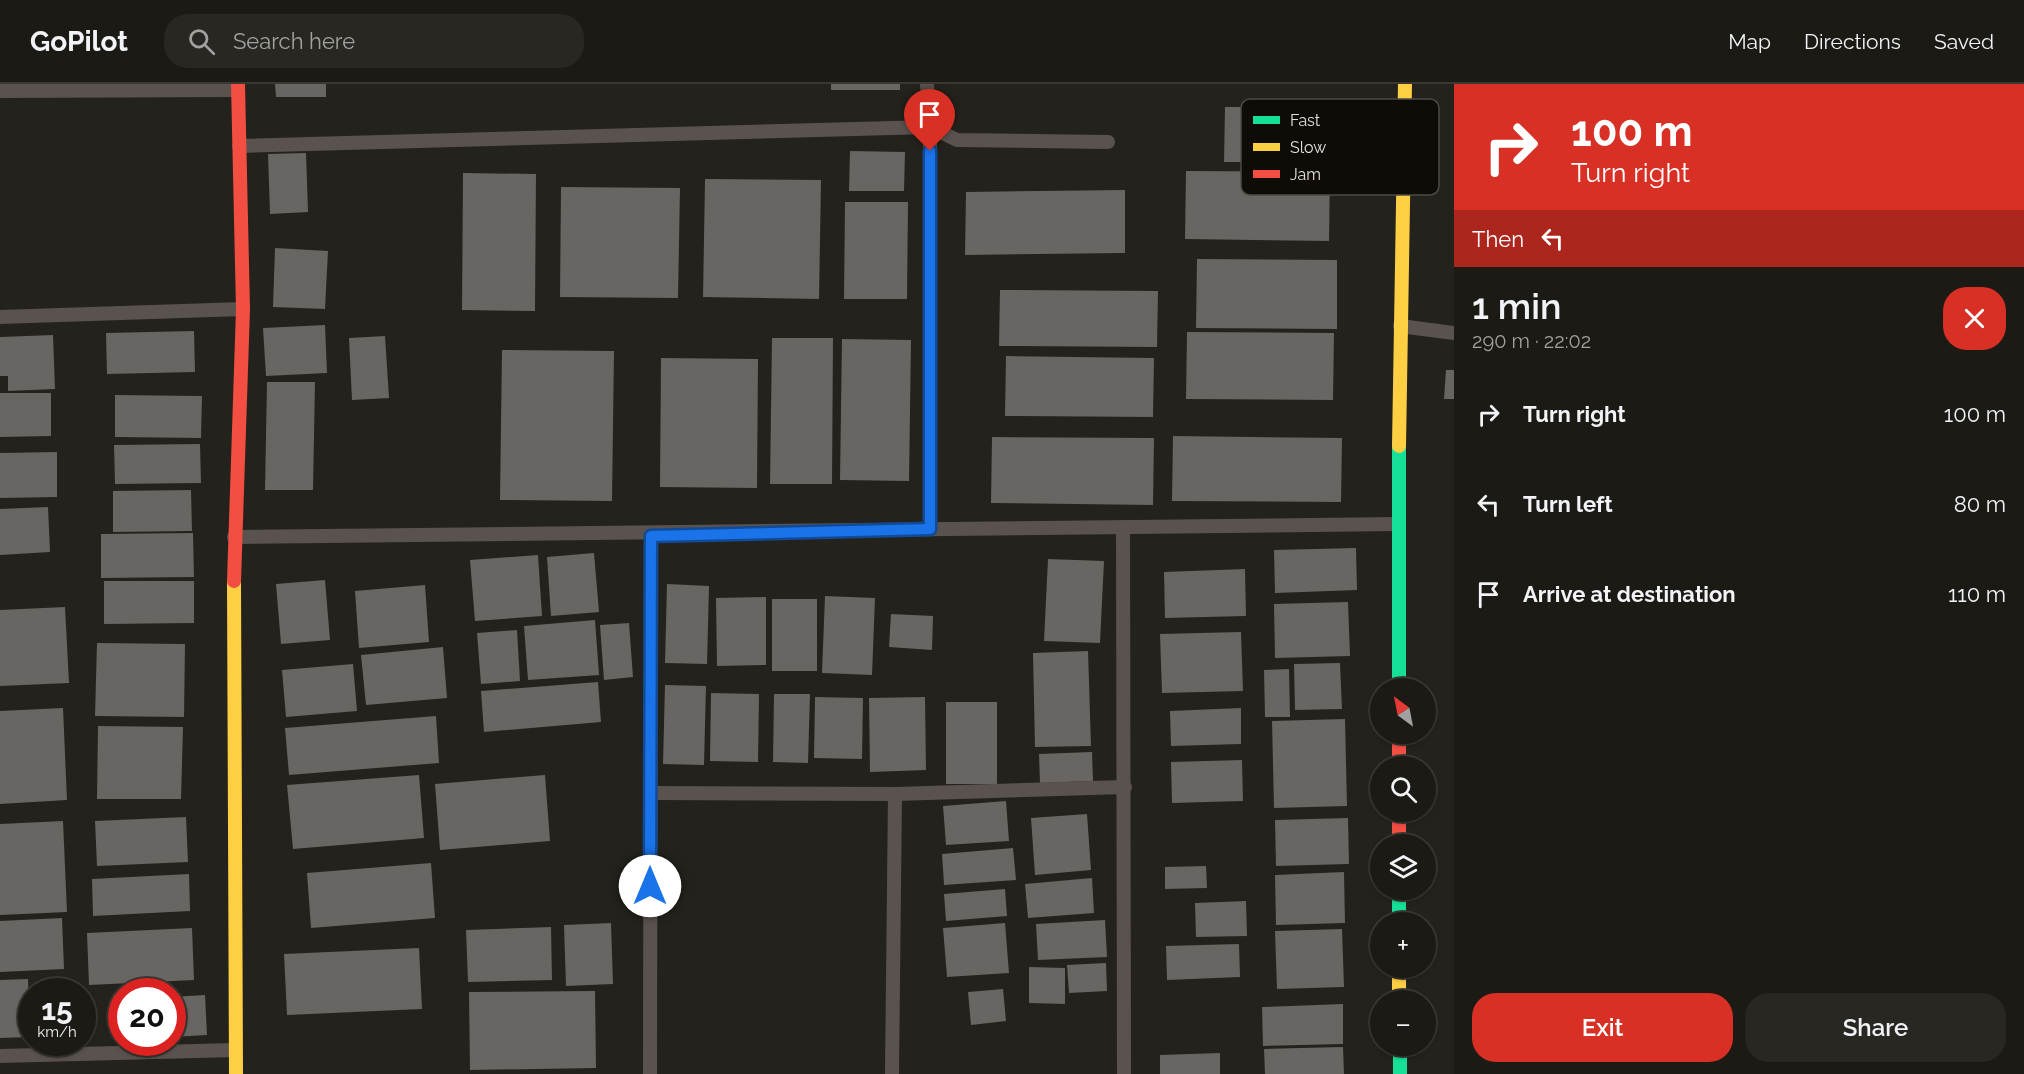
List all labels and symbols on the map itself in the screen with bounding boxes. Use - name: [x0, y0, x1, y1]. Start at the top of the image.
- pin: [904, 89, 955, 151]
- legend: [1241, 99, 1439, 195]
- text: Fast: [1290, 111, 1321, 130]
- text: Slow: [1290, 138, 1326, 157]
- text: Jam: [1290, 165, 1321, 184]
- north arrow: [1370, 678, 1436, 744]
- position arrow: [618, 854, 682, 918]
- speed limit sign: 20: [108, 978, 186, 1056]

